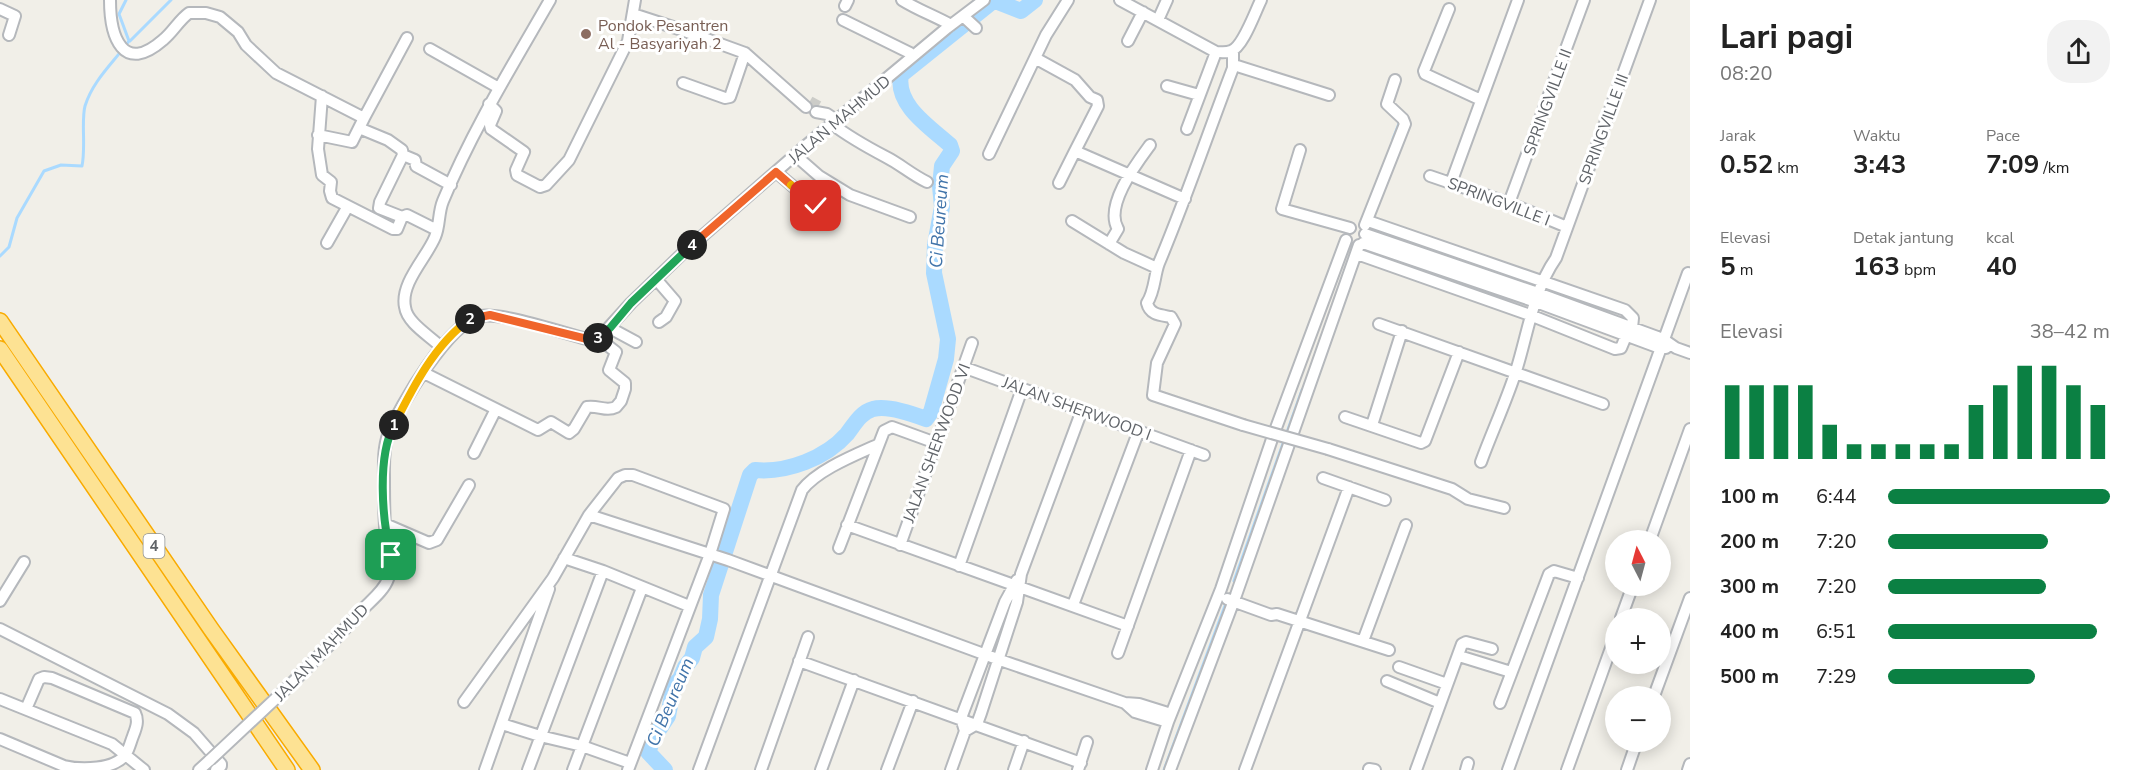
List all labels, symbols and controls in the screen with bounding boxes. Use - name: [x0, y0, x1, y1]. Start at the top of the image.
- place label: Pondok Pesantren Al - Basyariyah 2: [598, 15, 728, 55]
- text: Lari pagi: [1720, 15, 1853, 60]
- button: share: [2047, 20, 2110, 83]
- marker: Pondok Pesantren Al - Basyariyah 2: [579, 27, 593, 41]
- street label: SPRINGVILLE II: [1518, 46, 1577, 159]
- text: 08:20: [1720, 60, 1773, 87]
- street label: JALAN MAHMUD: [783, 70, 896, 170]
- street label: SPRINGVILLE III: [1574, 71, 1634, 188]
- text: Jarak: [1720, 125, 1756, 147]
- text: Waktu: [1853, 125, 1901, 147]
- text: Pace: [1986, 125, 2020, 147]
- text: 0.52: [1720, 147, 1773, 182]
- text: 3:43: [1853, 147, 1906, 182]
- text: 7:09: [1986, 147, 2039, 182]
- text: km: [1773, 157, 1799, 179]
- text: /km: [2039, 157, 2070, 179]
- street label: SPRINGVILLE I: [1444, 172, 1553, 232]
- water label: Ci Beureum: [924, 173, 954, 269]
- pin: [790, 180, 841, 231]
- icon: check: [799, 189, 832, 222]
- text: Elevasi: [1720, 227, 1770, 249]
- text: Detak jantung: [1853, 227, 1954, 249]
- text: kcal: [1986, 227, 2014, 249]
- pin: 4: [677, 230, 707, 260]
- text: 4: [687, 234, 697, 256]
- text: 5: [1720, 249, 1736, 284]
- text: 163: [1853, 249, 1900, 284]
- text: 40: [1986, 249, 2017, 284]
- text: m: [1736, 259, 1753, 281]
- text: bpm: [1900, 259, 1936, 281]
- pin: 2: [455, 304, 485, 334]
- text: 2: [465, 308, 475, 330]
- text: Elevasi: [1720, 318, 1783, 345]
- text: 38–42 m: [2030, 318, 2110, 345]
- pin: 3: [583, 323, 613, 353]
- text: 3: [593, 327, 603, 349]
- street label: JALAN SHERWOOD VI: [898, 361, 976, 527]
- street label: JALAN SHERWOOD I: [998, 371, 1154, 446]
- pin: 1: [379, 410, 409, 440]
- text: 1: [389, 414, 399, 436]
- text: 100 m: [1720, 483, 1779, 510]
- text: 6:44: [1816, 483, 1857, 510]
- text: 200 m: [1720, 528, 1779, 555]
- text: 7:20: [1816, 528, 1857, 555]
- pin: [365, 529, 416, 580]
- north arrow: [1605, 530, 1671, 596]
- map controls: [1605, 530, 1671, 752]
- road number: 4: [144, 534, 164, 558]
- icon: arrive: [374, 538, 407, 571]
- text: 300 m: [1720, 573, 1779, 600]
- text: 7:20: [1816, 573, 1857, 600]
- street label: JALAN MAHMUD: [269, 599, 374, 707]
- button: +: [1605, 608, 1671, 674]
- text: 400 m: [1720, 618, 1779, 645]
- text: 6:51: [1816, 618, 1857, 645]
- water label: Ci Beureum: [641, 654, 699, 750]
- text: 500 m: [1720, 663, 1779, 690]
- text: 7:29: [1816, 663, 1857, 690]
- button: −: [1605, 686, 1671, 752]

